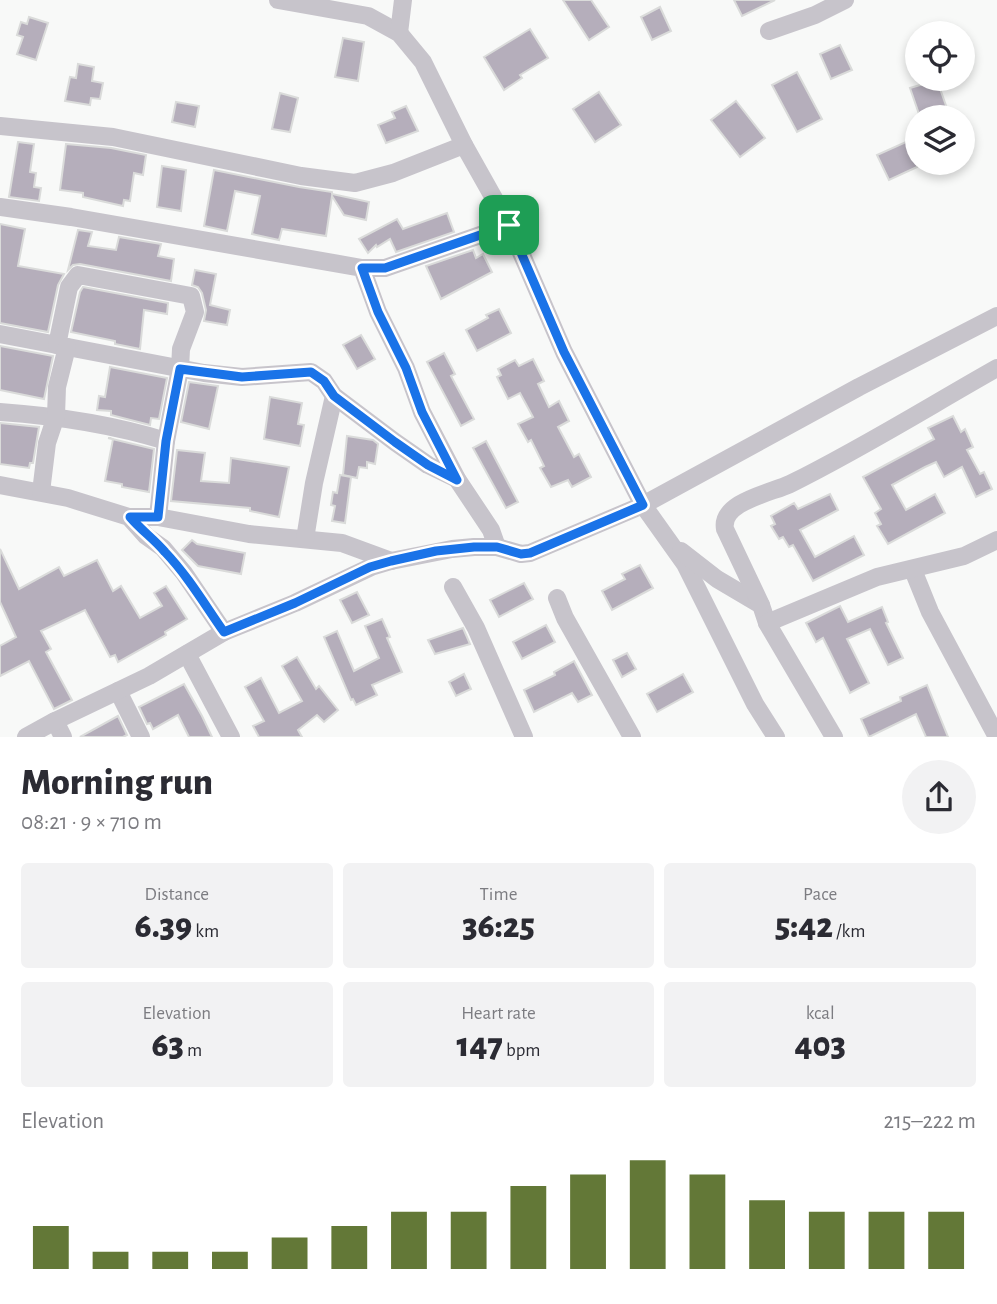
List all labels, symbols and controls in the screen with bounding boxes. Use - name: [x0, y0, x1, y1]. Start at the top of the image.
- map controls: [905, 21, 975, 175]
- button: locate: [905, 21, 975, 91]
- button: layers: [905, 105, 975, 175]
- pin: [479, 195, 539, 255]
- icon: arrive: [490, 206, 528, 244]
- button: share: [902, 760, 976, 834]
- text: Morning run: [21, 764, 213, 802]
- text: 08:21 · 9 × 710 m: [21, 811, 162, 834]
- text: Distance: [145, 885, 209, 904]
- text: Time: [480, 885, 517, 904]
- text: Pace: [803, 885, 837, 904]
- text: 6.39: [135, 909, 192, 944]
- text: 36:25: [462, 909, 535, 944]
- text: 5:42: [775, 909, 833, 944]
- text: km: [192, 922, 219, 941]
- text: /km: [833, 922, 865, 941]
- text: Elevation: [142, 1004, 211, 1023]
- text: Heart rate: [461, 1004, 536, 1023]
- text: kcal: [806, 1004, 835, 1023]
- text: 63: [151, 1028, 184, 1063]
- text: 147: [457, 1028, 503, 1063]
- text: 403: [794, 1028, 846, 1063]
- text: m: [184, 1041, 202, 1060]
- text: bpm: [503, 1041, 540, 1060]
- text: Elevation: [21, 1110, 104, 1133]
- text: 215–222 m: [883, 1110, 976, 1133]

